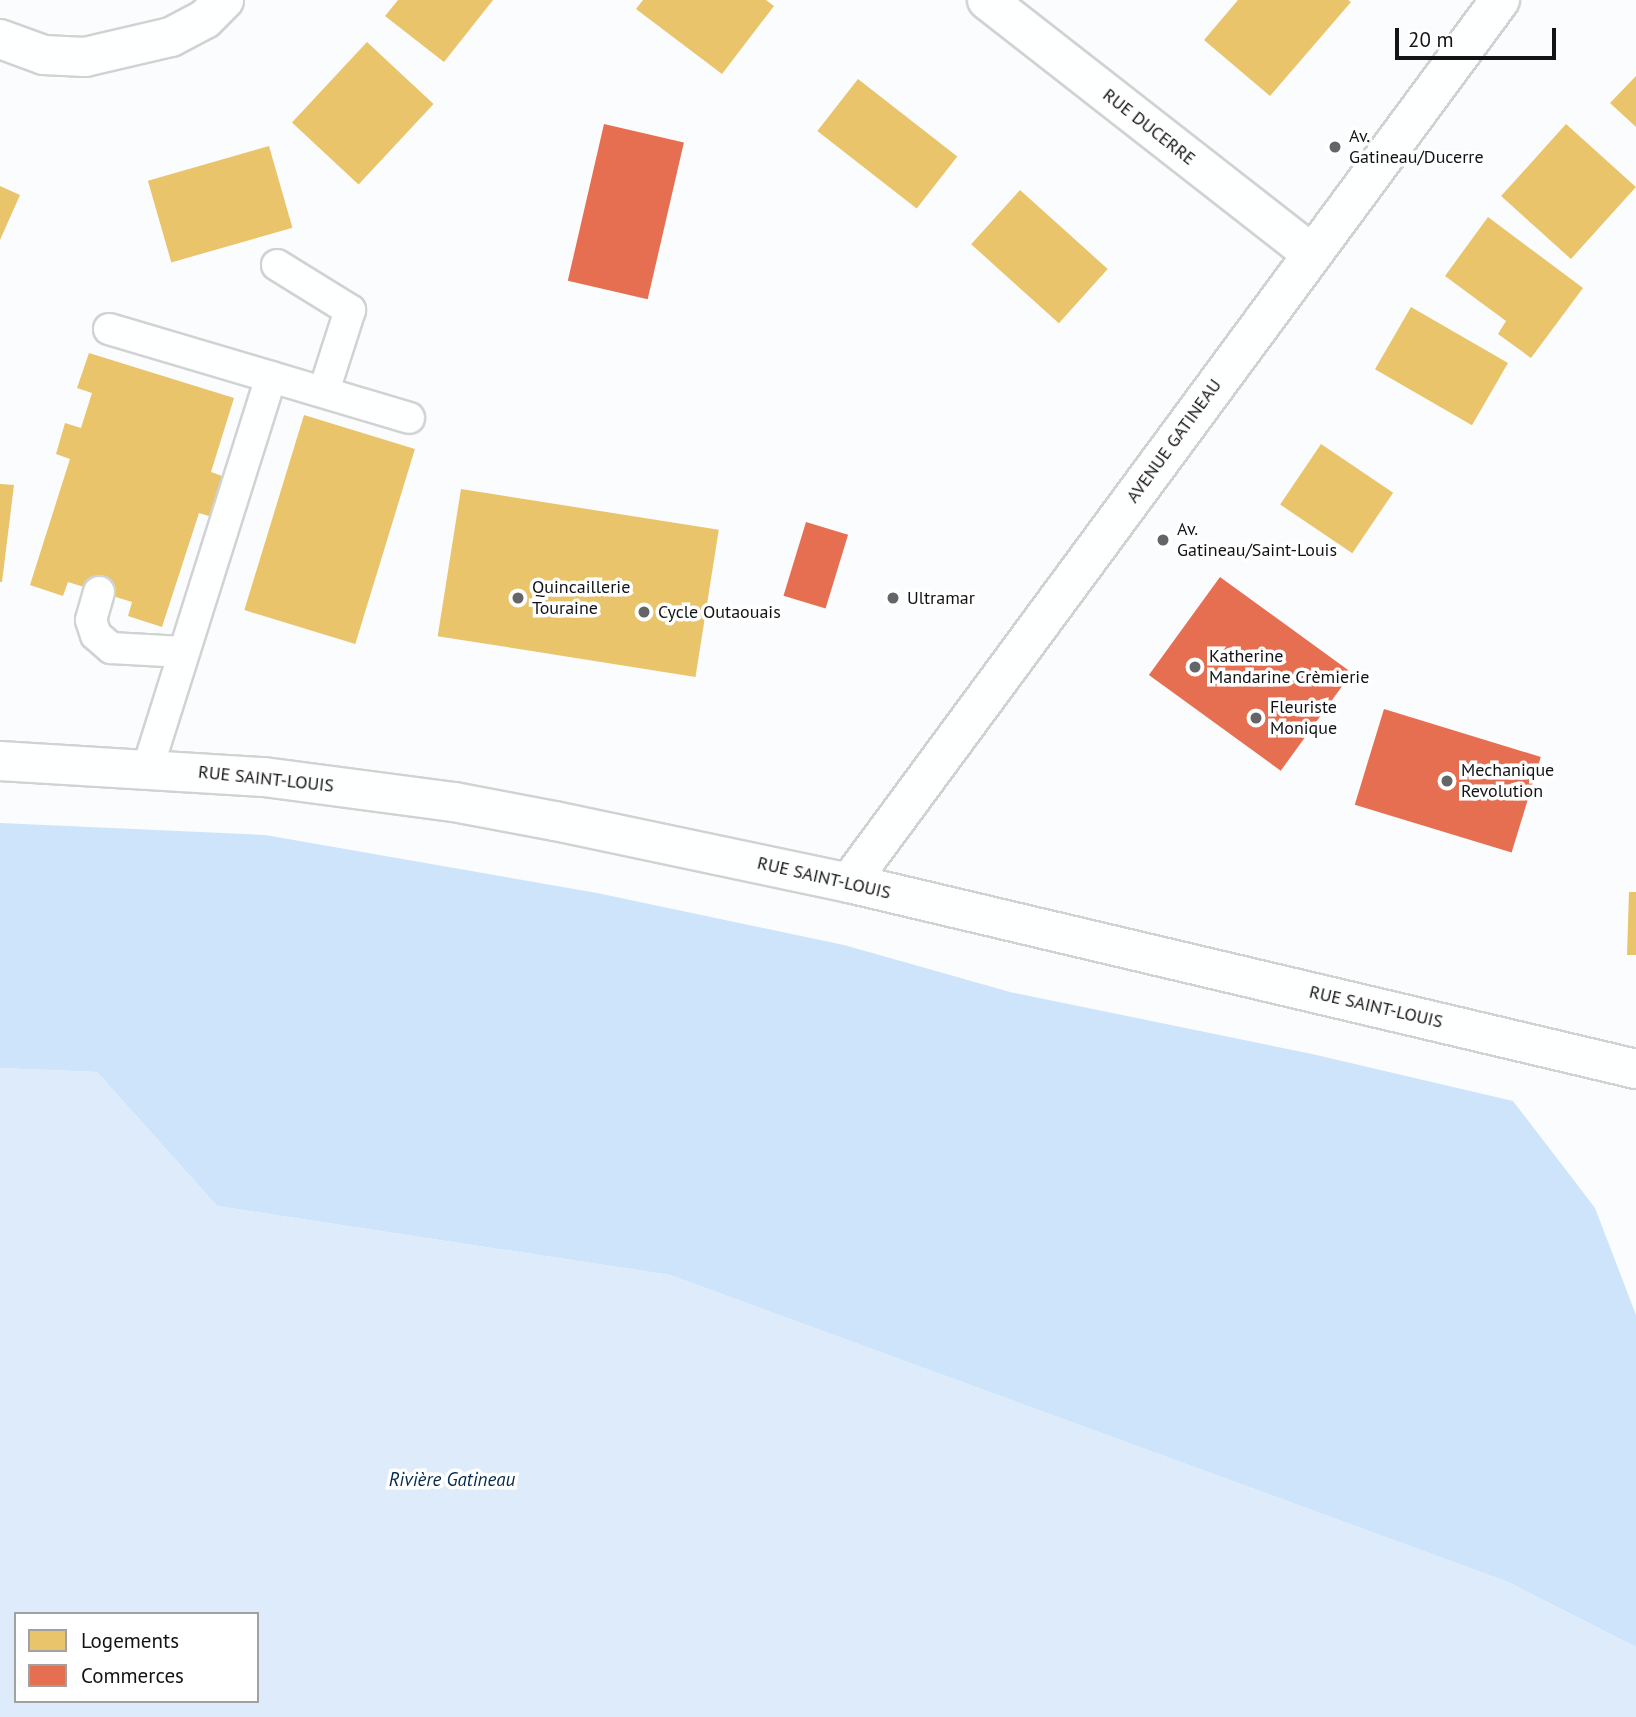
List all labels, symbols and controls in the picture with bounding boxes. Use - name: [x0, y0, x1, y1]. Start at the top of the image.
- scale bar: [1398, 14, 1559, 58]
- text: 20 m: [1408, 26, 1454, 53]
- street label: RUE DUCERRE: [1098, 84, 1200, 170]
- place label: Av. Gatineau/Ducerre: [1349, 126, 1484, 168]
- marker: Av. Gatineau/Ducerre: [1327, 139, 1343, 155]
- street label: AVENUE GATINEAU: [1122, 375, 1226, 507]
- place label: Av. Gatineau/Saint-Louis: [1177, 519, 1337, 562]
- marker: Av. Gatineau/Saint-Louis: [1155, 532, 1171, 548]
- place label: Quincaillerie Touraine: [532, 577, 630, 620]
- place label: Ultramar: [907, 587, 975, 609]
- marker: Quincaillerie Touraine: [510, 590, 526, 606]
- marker: Ultramar: [885, 590, 901, 606]
- place label: Cycle Outaouais: [658, 601, 781, 623]
- marker: Cycle Outaouais: [636, 604, 652, 620]
- place label: Katherine Mandarine Crèmierie: [1209, 646, 1369, 688]
- marker: Katherine Mandarine Crèmierie: [1187, 659, 1203, 675]
- place label: Fleuriste Monique: [1270, 697, 1337, 740]
- marker: Fleuriste Monique: [1248, 710, 1264, 726]
- place label: Mechanique Revolution: [1461, 760, 1554, 802]
- street label: RUE SAINT-LOUIS: [197, 761, 335, 797]
- marker: Mechanique Revolution: [1439, 773, 1455, 789]
- street label: RUE SAINT-LOUIS: [755, 852, 893, 904]
- street label: RUE SAINT-LOUIS: [1307, 981, 1445, 1033]
- water label: Rivière Gatineau: [389, 1469, 515, 1491]
- legend: [14, 1612, 259, 1703]
- text: Logements: [81, 1627, 179, 1654]
- text: Commerces: [81, 1662, 184, 1689]

